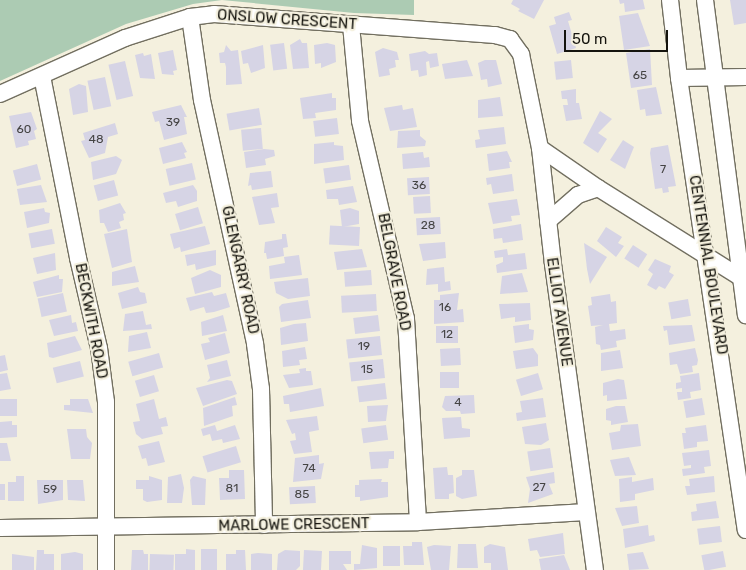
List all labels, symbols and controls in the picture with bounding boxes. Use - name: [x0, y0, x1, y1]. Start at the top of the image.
- street label: ONSLOW CRESCENT: [216, 6, 358, 34]
- scale bar: [566, 20, 670, 52]
- text: 50 m: [572, 30, 607, 48]
- house number: 65: [633, 69, 647, 83]
- house number: 39: [166, 116, 180, 130]
- house number: 60: [17, 123, 31, 137]
- house number: 48: [88, 133, 104, 147]
- house number: 7: [660, 163, 666, 177]
- street label: CENTENNIAL BOULEVARD: [685, 174, 731, 356]
- house number: 36: [412, 179, 426, 193]
- street label: GLENGARRY ROAD: [218, 204, 262, 336]
- street label: BELGRAVE ROAD: [374, 212, 414, 332]
- house number: 28: [421, 219, 435, 233]
- street label: ELLIOT AVENUE: [542, 256, 576, 368]
- street label: BECKWITH ROAD: [71, 262, 111, 380]
- house number: 16: [439, 301, 451, 315]
- house number: 12: [441, 328, 453, 342]
- house number: 19: [358, 340, 370, 354]
- house number: 15: [361, 363, 373, 377]
- house number: 4: [454, 396, 462, 410]
- house number: 74: [302, 462, 316, 476]
- house number: 27: [532, 481, 546, 495]
- house number: 81: [226, 482, 238, 496]
- house number: 59: [43, 483, 57, 497]
- house number: 85: [295, 488, 309, 502]
- street label: MARLOWE CRESCENT: [218, 515, 370, 535]

